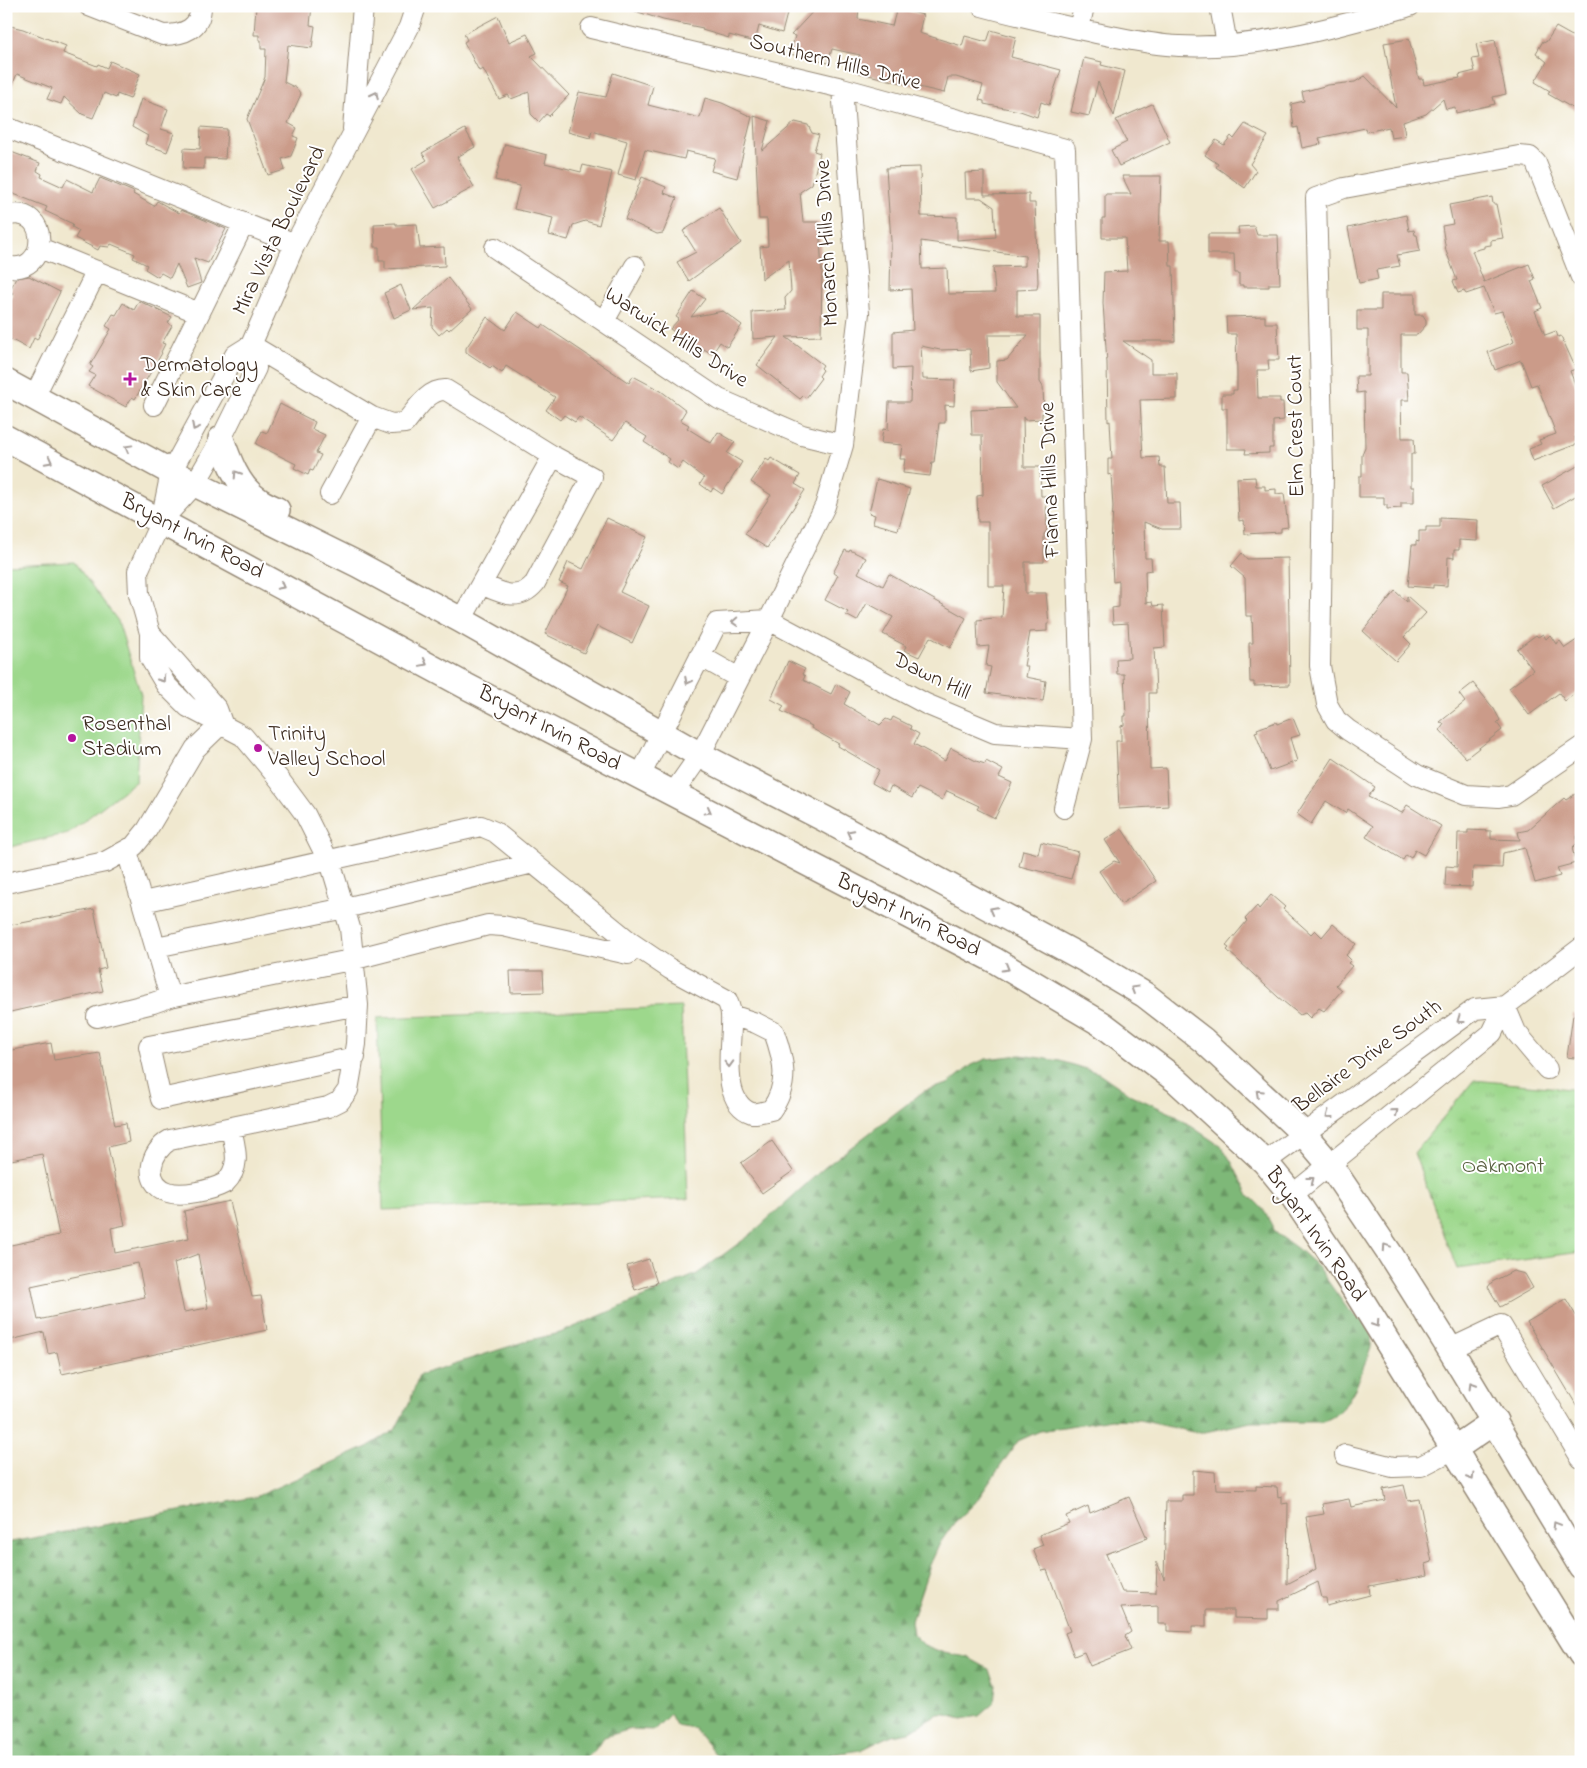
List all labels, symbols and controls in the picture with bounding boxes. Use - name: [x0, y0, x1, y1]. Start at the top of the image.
- street label: Southern Hills Drive: [746, 26, 924, 100]
- one-way arrow: [369, 91, 379, 100]
- street label: Mira Vista Boulevard: [225, 141, 335, 321]
- street label: Monarch Hills Drive: [808, 159, 848, 327]
- street label: Warwick Hills Drive: [598, 279, 754, 397]
- place label: Dermatology & Skin Care: [140, 350, 258, 407]
- street label: Elm Crest Court: [1280, 354, 1314, 498]
- marker: Dermatology & Skin Care: [123, 372, 137, 386]
- street label: Fianna Hills Drive: [1032, 401, 1070, 559]
- one-way arrow: [192, 422, 202, 431]
- one-way arrow: [125, 445, 134, 455]
- one-way arrow: [44, 455, 53, 465]
- one-way arrow: [233, 470, 243, 479]
- street label: Bryant Irvin Road: [113, 485, 269, 589]
- one-way arrow: [276, 579, 285, 589]
- one-way arrow: [731, 616, 739, 627]
- street label: Dawn Hill: [886, 644, 975, 710]
- one-way arrow: [418, 657, 427, 667]
- one-way arrow: [156, 673, 165, 683]
- one-way arrow: [684, 676, 694, 685]
- street label: Bryant Irvin Road: [470, 677, 626, 781]
- place label: Rosenthal Stadium: [82, 709, 171, 766]
- place label: Trinity Valley School: [267, 719, 385, 777]
- marker: Rosenthal Stadium: [66, 732, 78, 744]
- marker: Trinity Valley School: [252, 742, 264, 754]
- one-way arrow: [702, 805, 711, 815]
- one-way arrow: [846, 829, 855, 839]
- street label: Bryant Irvin Road: [829, 865, 986, 967]
- one-way arrow: [989, 906, 998, 916]
- one-way arrow: [1001, 961, 1010, 971]
- one-way arrow: [1131, 986, 1140, 996]
- street label: Bellaire Drive South: [1286, 992, 1449, 1123]
- one-way arrow: [1457, 1014, 1466, 1022]
- one-way arrow: [724, 1060, 734, 1068]
- one-way arrow: [1256, 1090, 1265, 1099]
- one-way arrow: [1325, 1109, 1334, 1118]
- one-way arrow: [1389, 1109, 1398, 1118]
- park label: Oakmont: [1462, 1151, 1545, 1183]
- street label: Bryant Irvin Road: [1255, 1160, 1373, 1310]
- one-way arrow: [1305, 1177, 1315, 1186]
- one-way arrow: [1383, 1244, 1392, 1253]
- one-way arrow: [1370, 1318, 1379, 1328]
- one-way arrow: [1469, 1381, 1479, 1390]
- one-way arrow: [1464, 1471, 1474, 1480]
- one-way arrow: [1552, 1521, 1562, 1530]

